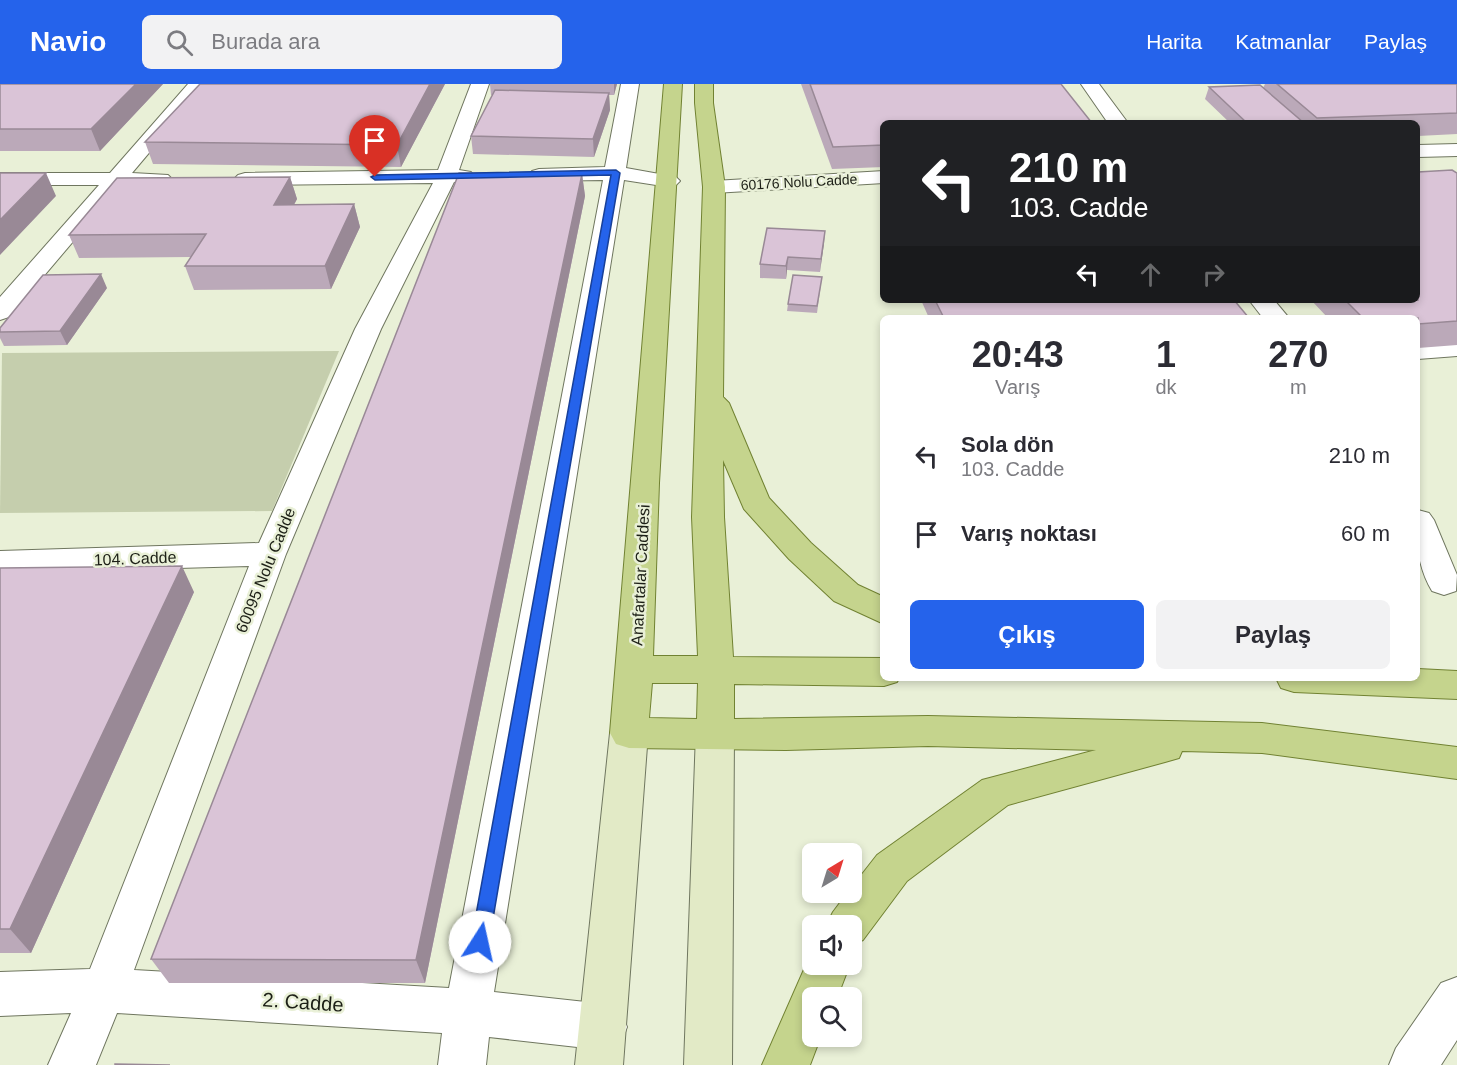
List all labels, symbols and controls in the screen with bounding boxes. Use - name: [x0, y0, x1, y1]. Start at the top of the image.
- search box: [142, 15, 562, 69]
- text: Navio: [30, 26, 106, 57]
- icon: search: [163, 26, 196, 59]
- text: Burada ara: [211, 29, 320, 54]
- text: Harita: [1146, 30, 1202, 53]
- text: Katmanlar: [1235, 30, 1331, 53]
- text: Paylaş: [1364, 30, 1427, 53]
- pin: [349, 115, 400, 177]
- icon: arrive: [358, 124, 391, 157]
- icon: left: [910, 144, 988, 222]
- text: 210 m: [1009, 144, 1128, 191]
- street label: 60176 Nolu Cadde: [740, 171, 858, 193]
- text: 103. Cadde: [1009, 193, 1149, 223]
- icon: left: [1071, 258, 1104, 291]
- icon: ahead: [1134, 258, 1167, 291]
- icon: right: [1197, 258, 1230, 291]
- text: 20:43: [972, 334, 1064, 375]
- text: 1: [1156, 334, 1176, 375]
- text: 270: [1268, 334, 1328, 375]
- text: Varış: [995, 376, 1040, 398]
- text: dk: [1155, 376, 1177, 398]
- text: m: [1290, 376, 1307, 398]
- text: Sola dön: [961, 432, 1054, 457]
- icon: left: [910, 440, 943, 473]
- text: 210 m: [1329, 443, 1390, 468]
- text: 103. Cadde: [961, 458, 1064, 480]
- street label: Anafartalar Caddesi: [628, 504, 653, 646]
- street label: 60095 Nolu Cadde: [233, 505, 298, 635]
- icon: arrive: [910, 518, 943, 551]
- text: Varış noktası: [961, 521, 1097, 546]
- text: 60 m: [1341, 521, 1390, 546]
- street label: 104. Cadde: [93, 549, 177, 568]
- button: Çıkış: [910, 600, 1144, 669]
- button: Paylaş: [1156, 600, 1390, 669]
- north arrow: [802, 843, 862, 903]
- map controls: [802, 843, 862, 1047]
- position arrow: [448, 910, 512, 974]
- button: sound: [802, 915, 862, 975]
- button: search: [802, 987, 862, 1047]
- street label: 2. Cadde: [262, 988, 344, 1016]

